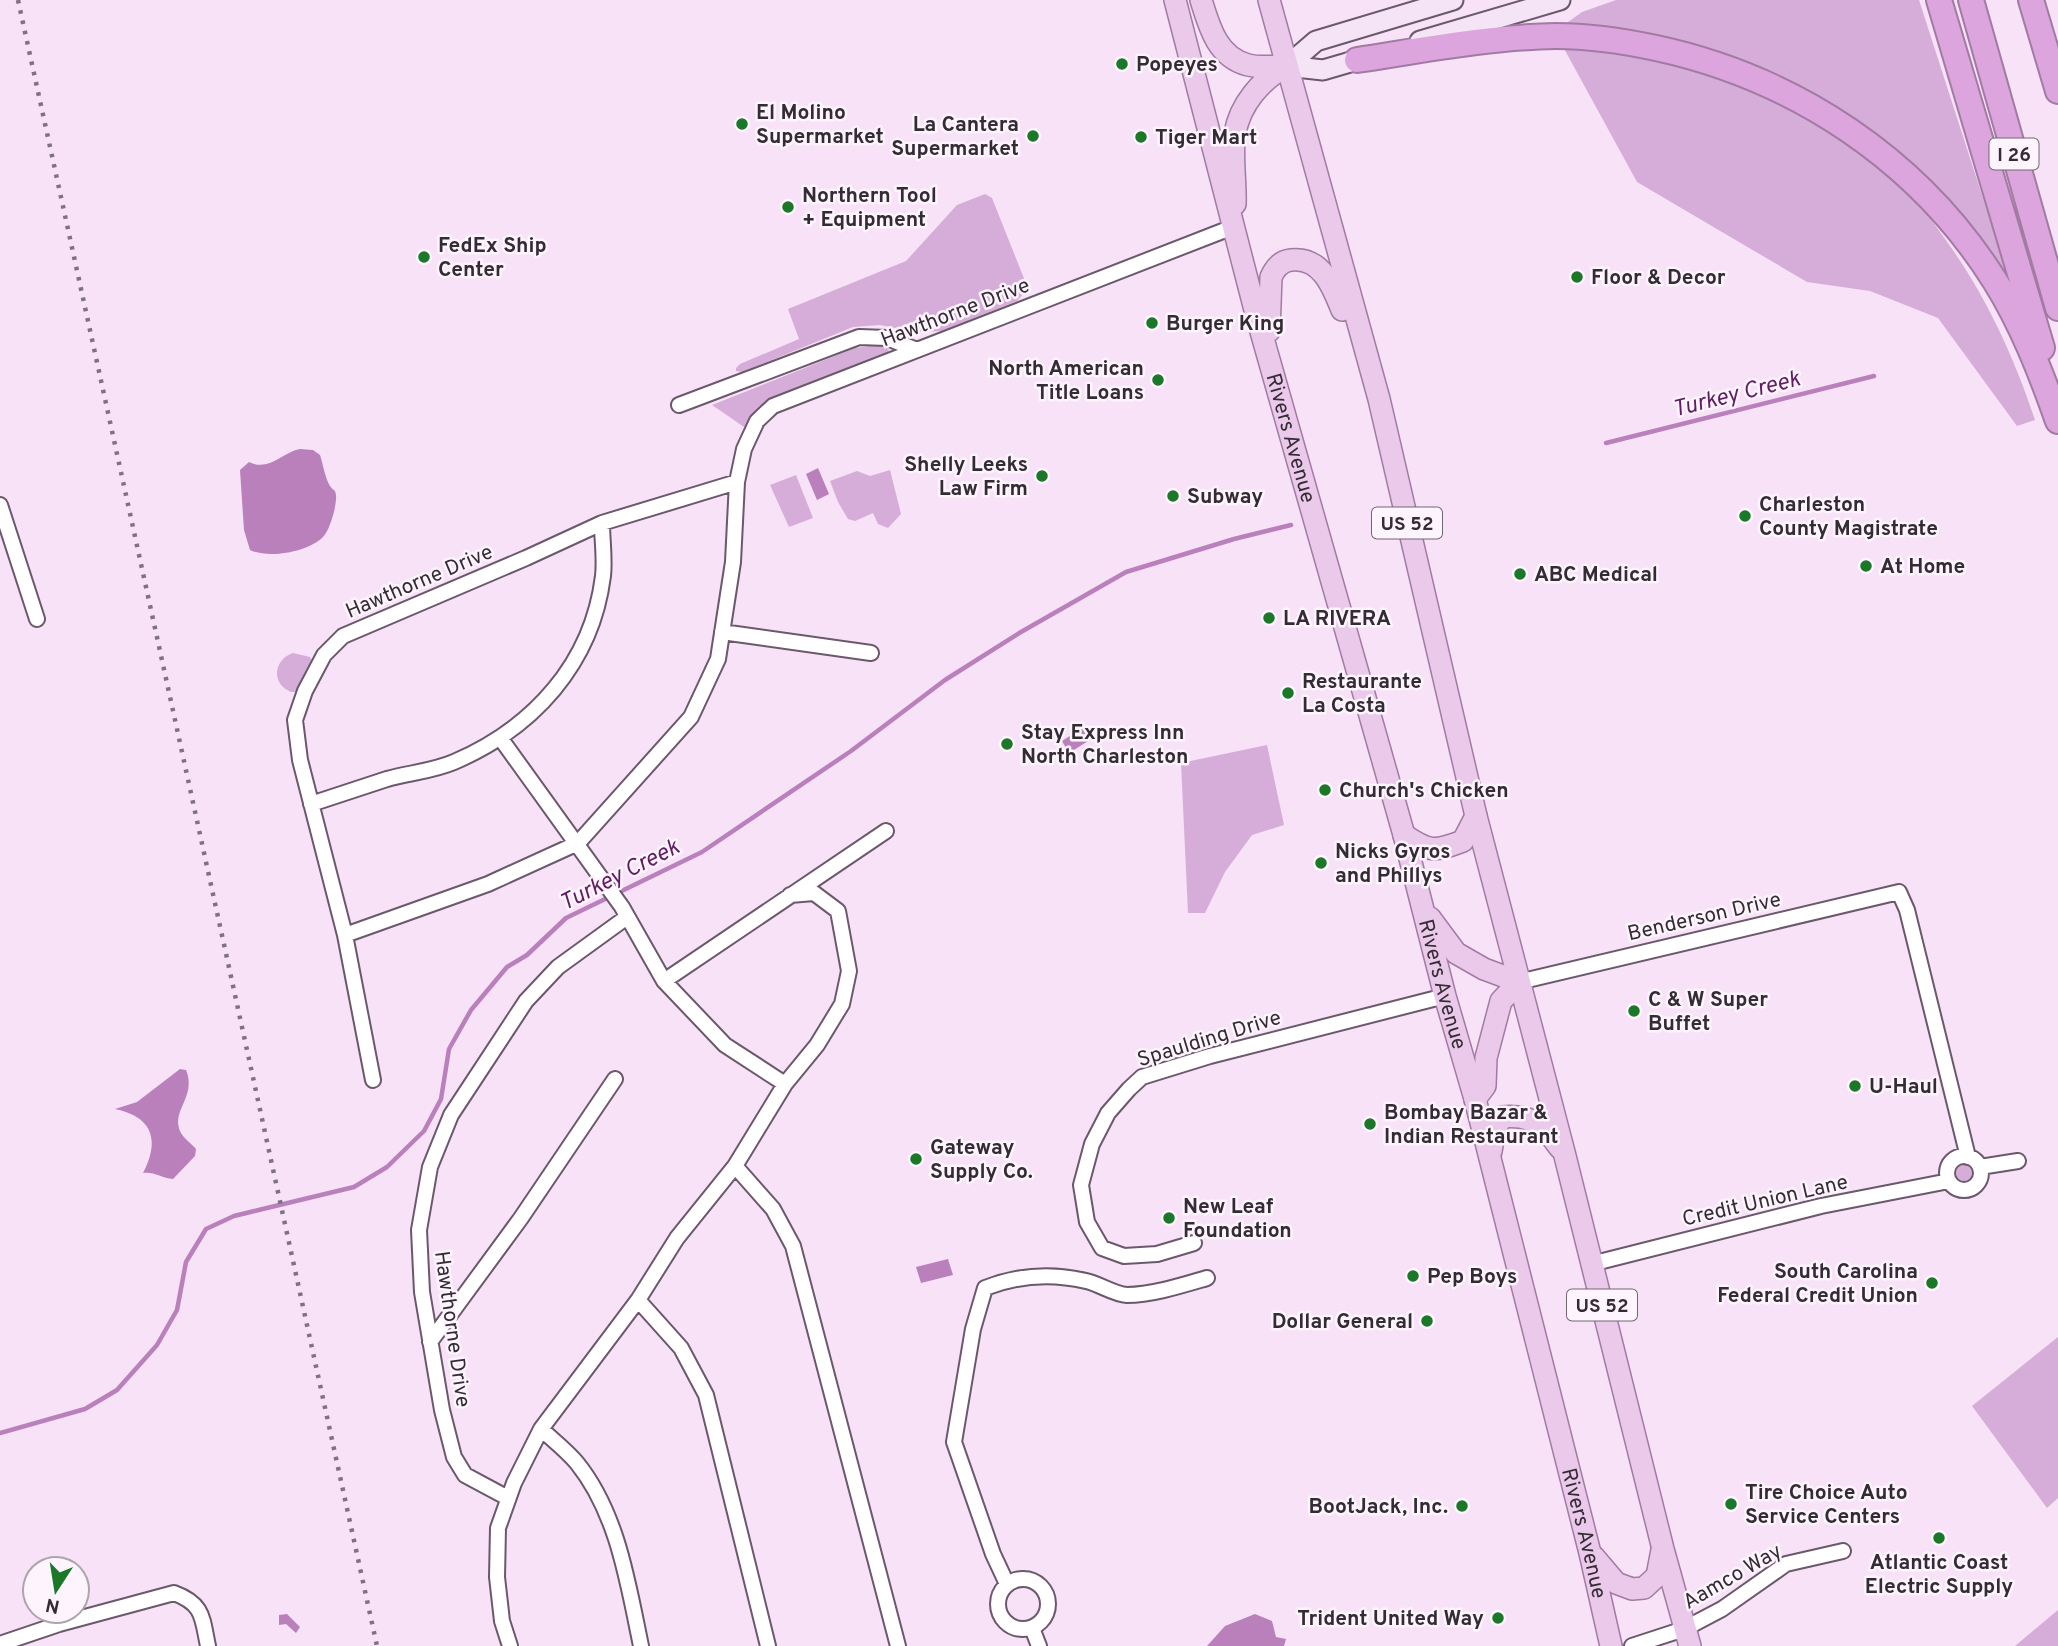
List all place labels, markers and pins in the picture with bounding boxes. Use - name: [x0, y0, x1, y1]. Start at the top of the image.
- place label: Popeyes: [1136, 52, 1218, 79]
- marker: Popeyes: [1114, 56, 1130, 72]
- place label: El Molino Supermarket: [756, 100, 884, 151]
- place label: La Cantera Supermarket: [891, 112, 1019, 163]
- marker: El Molino Supermarket: [734, 116, 750, 132]
- place label: Tiger Mart: [1155, 125, 1257, 152]
- marker: La Cantera Supermarket: [1025, 128, 1041, 144]
- marker: Tiger Mart: [1133, 129, 1149, 145]
- place label: Northern Tool + Equipment: [802, 183, 937, 234]
- marker: Northern Tool + Equipment: [780, 199, 796, 215]
- place label: FedEx Ship Center: [438, 233, 547, 284]
- marker: FedEx Ship Center: [416, 249, 432, 265]
- place label: Floor & Decor: [1591, 265, 1726, 292]
- marker: Floor & Decor: [1569, 269, 1585, 285]
- place label: Burger King: [1166, 311, 1284, 338]
- marker: Burger King: [1144, 315, 1160, 331]
- place label: North American Title Loans: [988, 356, 1144, 407]
- marker: North American Title Loans: [1150, 372, 1166, 388]
- place label: Shelly Leeks Law Firm: [904, 452, 1028, 503]
- marker: Shelly Leeks Law Firm: [1034, 468, 1050, 484]
- place label: Subway: [1187, 484, 1263, 511]
- marker: Subway: [1165, 488, 1181, 504]
- place label: Charleston County Magistrate: [1759, 492, 1938, 543]
- marker: Charleston County Magistrate: [1737, 508, 1753, 524]
- place label: At Home: [1880, 554, 1965, 581]
- marker: At Home: [1858, 558, 1874, 574]
- place label: ABC Medical: [1534, 562, 1658, 589]
- marker: ABC Medical: [1512, 566, 1528, 582]
- place label: LA RIVERA: [1283, 606, 1391, 633]
- marker: LA RIVERA: [1261, 610, 1277, 626]
- place label: Restaurante La Costa: [1302, 669, 1422, 720]
- marker: Restaurante La Costa: [1280, 685, 1296, 701]
- place label: Stay Express Inn North Charleston: [1021, 720, 1188, 771]
- marker: Stay Express Inn North Charleston: [999, 736, 1015, 752]
- place label: Church's Chicken: [1339, 778, 1509, 805]
- marker: Church's Chicken: [1317, 782, 1333, 798]
- place label: Nicks Gyros and Phillys: [1335, 839, 1450, 890]
- marker: Nicks Gyros and Phillys: [1313, 855, 1329, 871]
- place label: C & W Super Buffet: [1648, 987, 1768, 1038]
- marker: C & W Super Buffet: [1626, 1003, 1642, 1019]
- place label: U-Haul: [1869, 1074, 1938, 1101]
- marker: U-Haul: [1847, 1078, 1863, 1094]
- place label: Bombay Bazar & Indian Restaurant: [1384, 1100, 1559, 1151]
- marker: Bombay Bazar & Indian Restaurant: [1362, 1116, 1378, 1132]
- place label: Gateway Supply Co.: [930, 1135, 1033, 1186]
- marker: Gateway Supply Co.: [908, 1151, 924, 1167]
- place label: New Leaf Foundation: [1183, 1194, 1292, 1245]
- marker: New Leaf Foundation: [1161, 1210, 1177, 1226]
- place label: South Carolina Federal Credit Union: [1717, 1259, 1918, 1310]
- place label: Pep Boys: [1427, 1264, 1517, 1291]
- marker: Pep Boys: [1405, 1268, 1421, 1284]
- marker: South Carolina Federal Credit Union: [1924, 1275, 1940, 1291]
- place label: Dollar General: [1272, 1309, 1413, 1336]
- marker: Dollar General: [1419, 1313, 1435, 1329]
- place label: Tire Choice Auto Service Centers: [1745, 1480, 1908, 1531]
- place label: BootJack, Inc.: [1308, 1494, 1448, 1521]
- marker: Tire Choice Auto Service Centers: [1723, 1496, 1739, 1512]
- marker: BootJack, Inc.: [1454, 1498, 1470, 1514]
- marker: Atlantic Coast Electric Supply: [1931, 1530, 1947, 1546]
- place label: Atlantic Coast Electric Supply: [1865, 1550, 2013, 1601]
- place label: Trident United Way: [1297, 1606, 1484, 1633]
- marker: Trident United Way: [1490, 1610, 1506, 1626]

